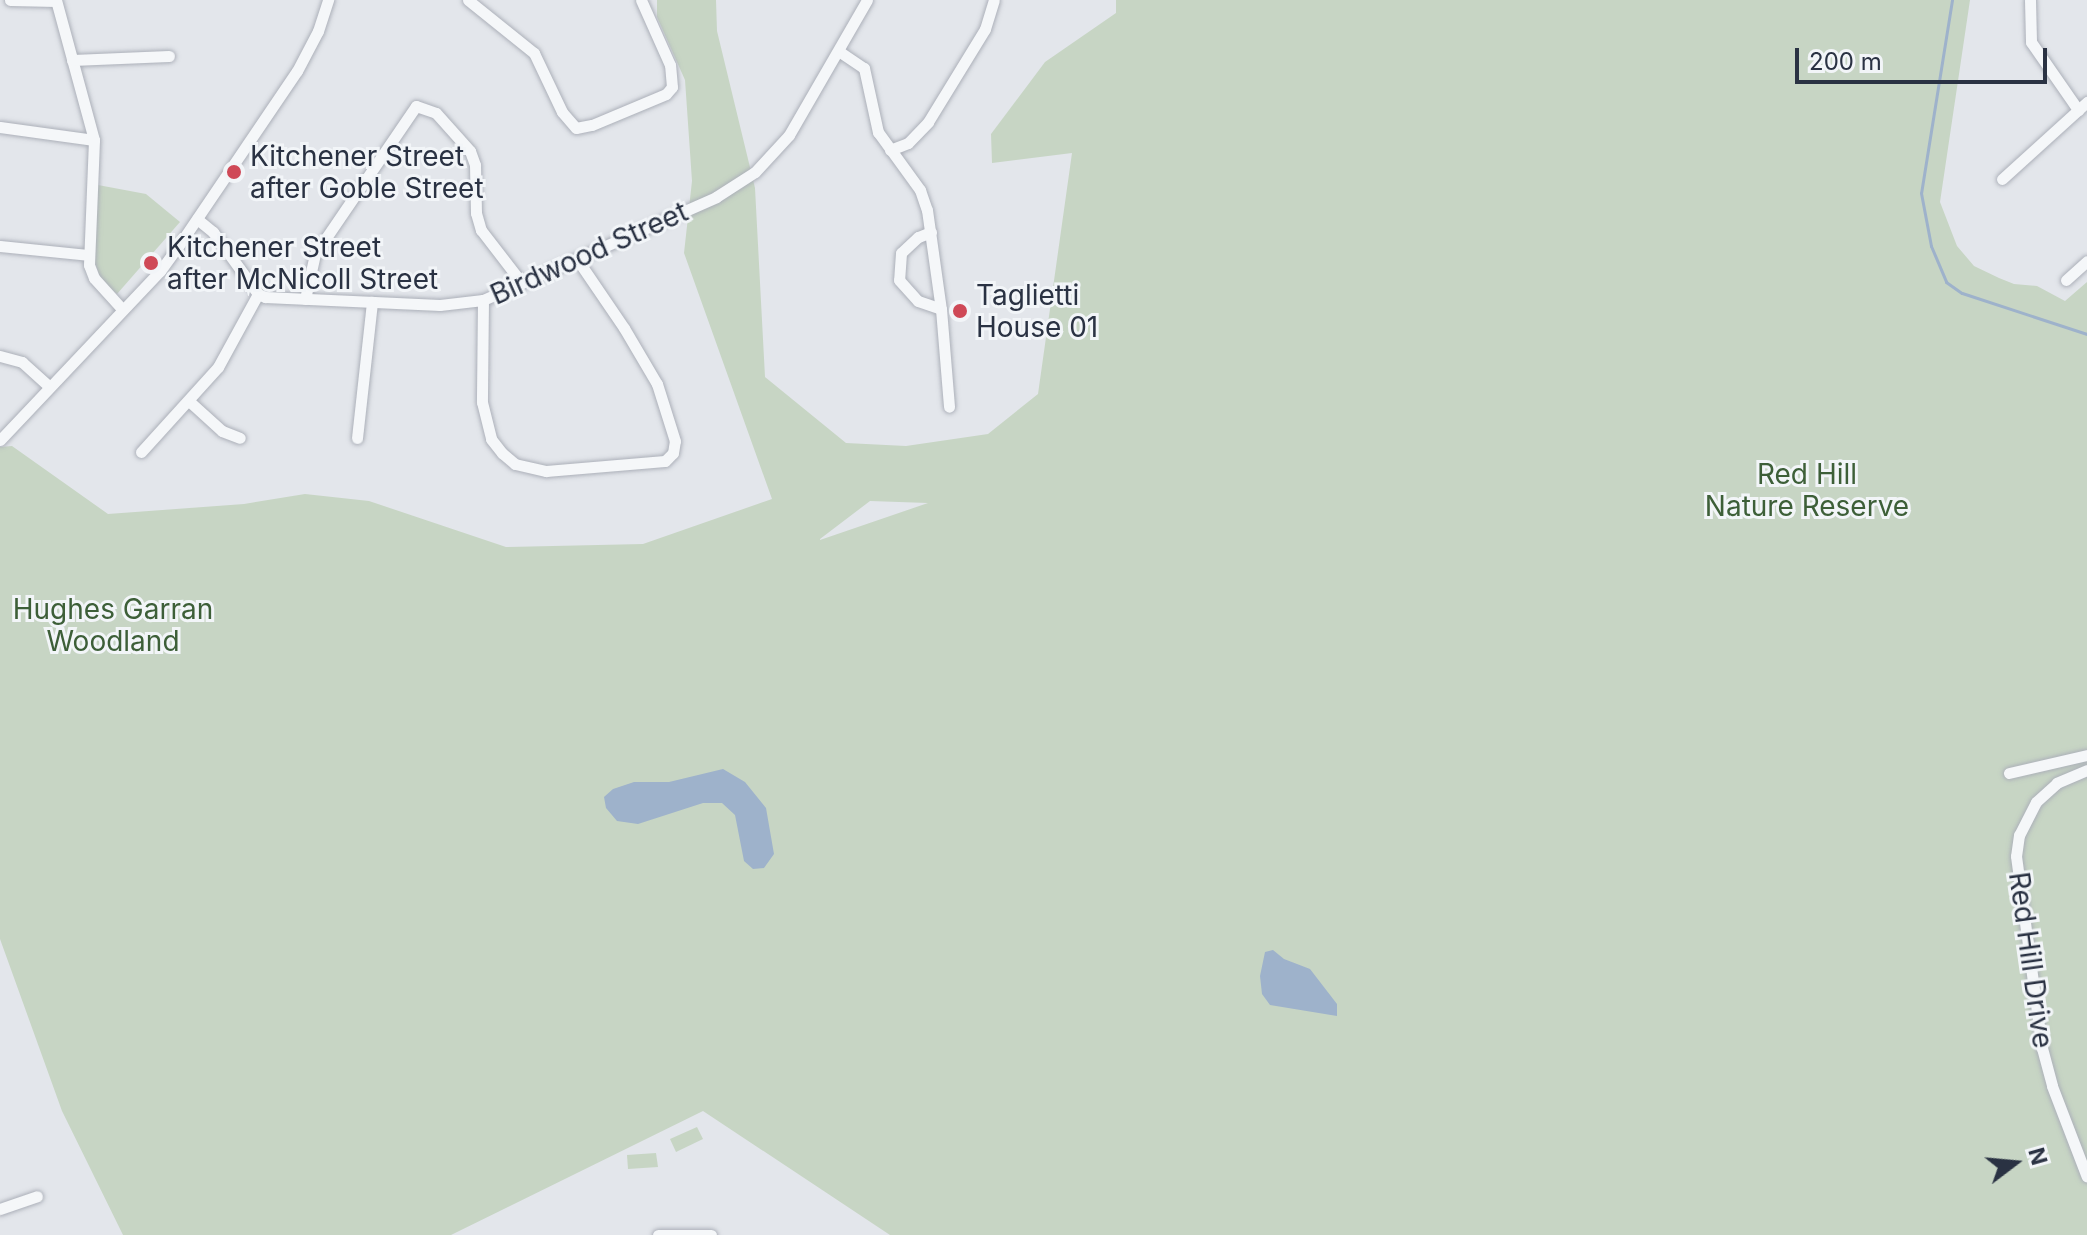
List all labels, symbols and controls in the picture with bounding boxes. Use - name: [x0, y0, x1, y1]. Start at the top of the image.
- scale bar: [1799, 32, 2051, 82]
- text: 200 m: [1809, 47, 1882, 76]
- place label: Kitchener Street after Goble Street: [250, 139, 484, 205]
- marker: Kitchener Street after Goble Street: [225, 163, 243, 181]
- street label: Birdwood Street: [485, 194, 693, 312]
- place label: Kitchener Street after McNicoll Street: [167, 230, 438, 296]
- marker: Kitchener Street after McNicoll Street: [142, 254, 160, 272]
- place label: Taglietti House 01: [976, 278, 1098, 344]
- marker: Taglietti House 01: [951, 302, 969, 320]
- park label: Red Hill Nature Reserve: [1705, 457, 1909, 523]
- park label: Hughes Garran Woodland: [13, 592, 213, 658]
- street label: Red Hill Drive: [2002, 870, 2060, 1050]
- north arrow: [1975, 1123, 2055, 1203]
- text: N: [2023, 1145, 2053, 1168]

